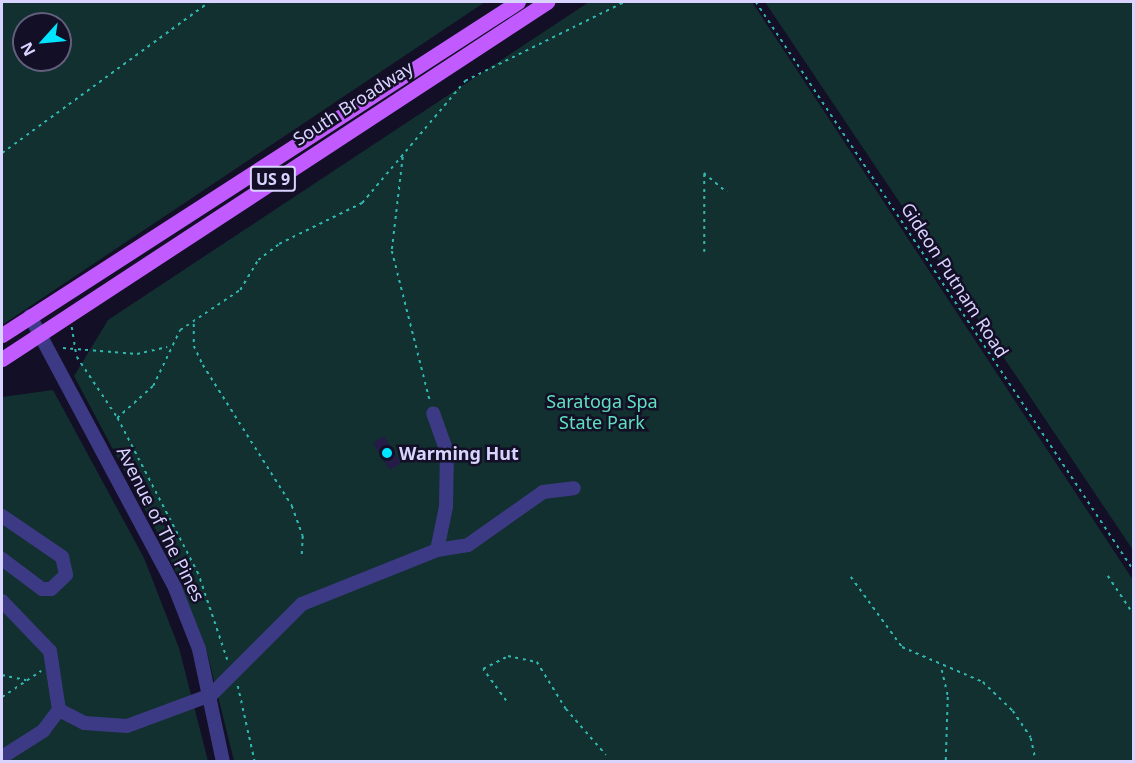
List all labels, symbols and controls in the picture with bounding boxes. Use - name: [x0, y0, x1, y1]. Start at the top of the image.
- north arrow: [12, 12, 72, 72]
- text: N: [15, 38, 41, 60]
- street label: South Broadway: [289, 56, 417, 150]
- road number: US 9: [249, 166, 297, 192]
- street label: Gideon Putnam Road: [897, 199, 1013, 361]
- park label: Saratoga Spa State Park: [546, 391, 658, 434]
- place label: Warming Hut: [399, 442, 519, 464]
- street label: Avenue of The Pines: [113, 443, 209, 605]
- marker: Warming Hut: [380, 446, 394, 460]

